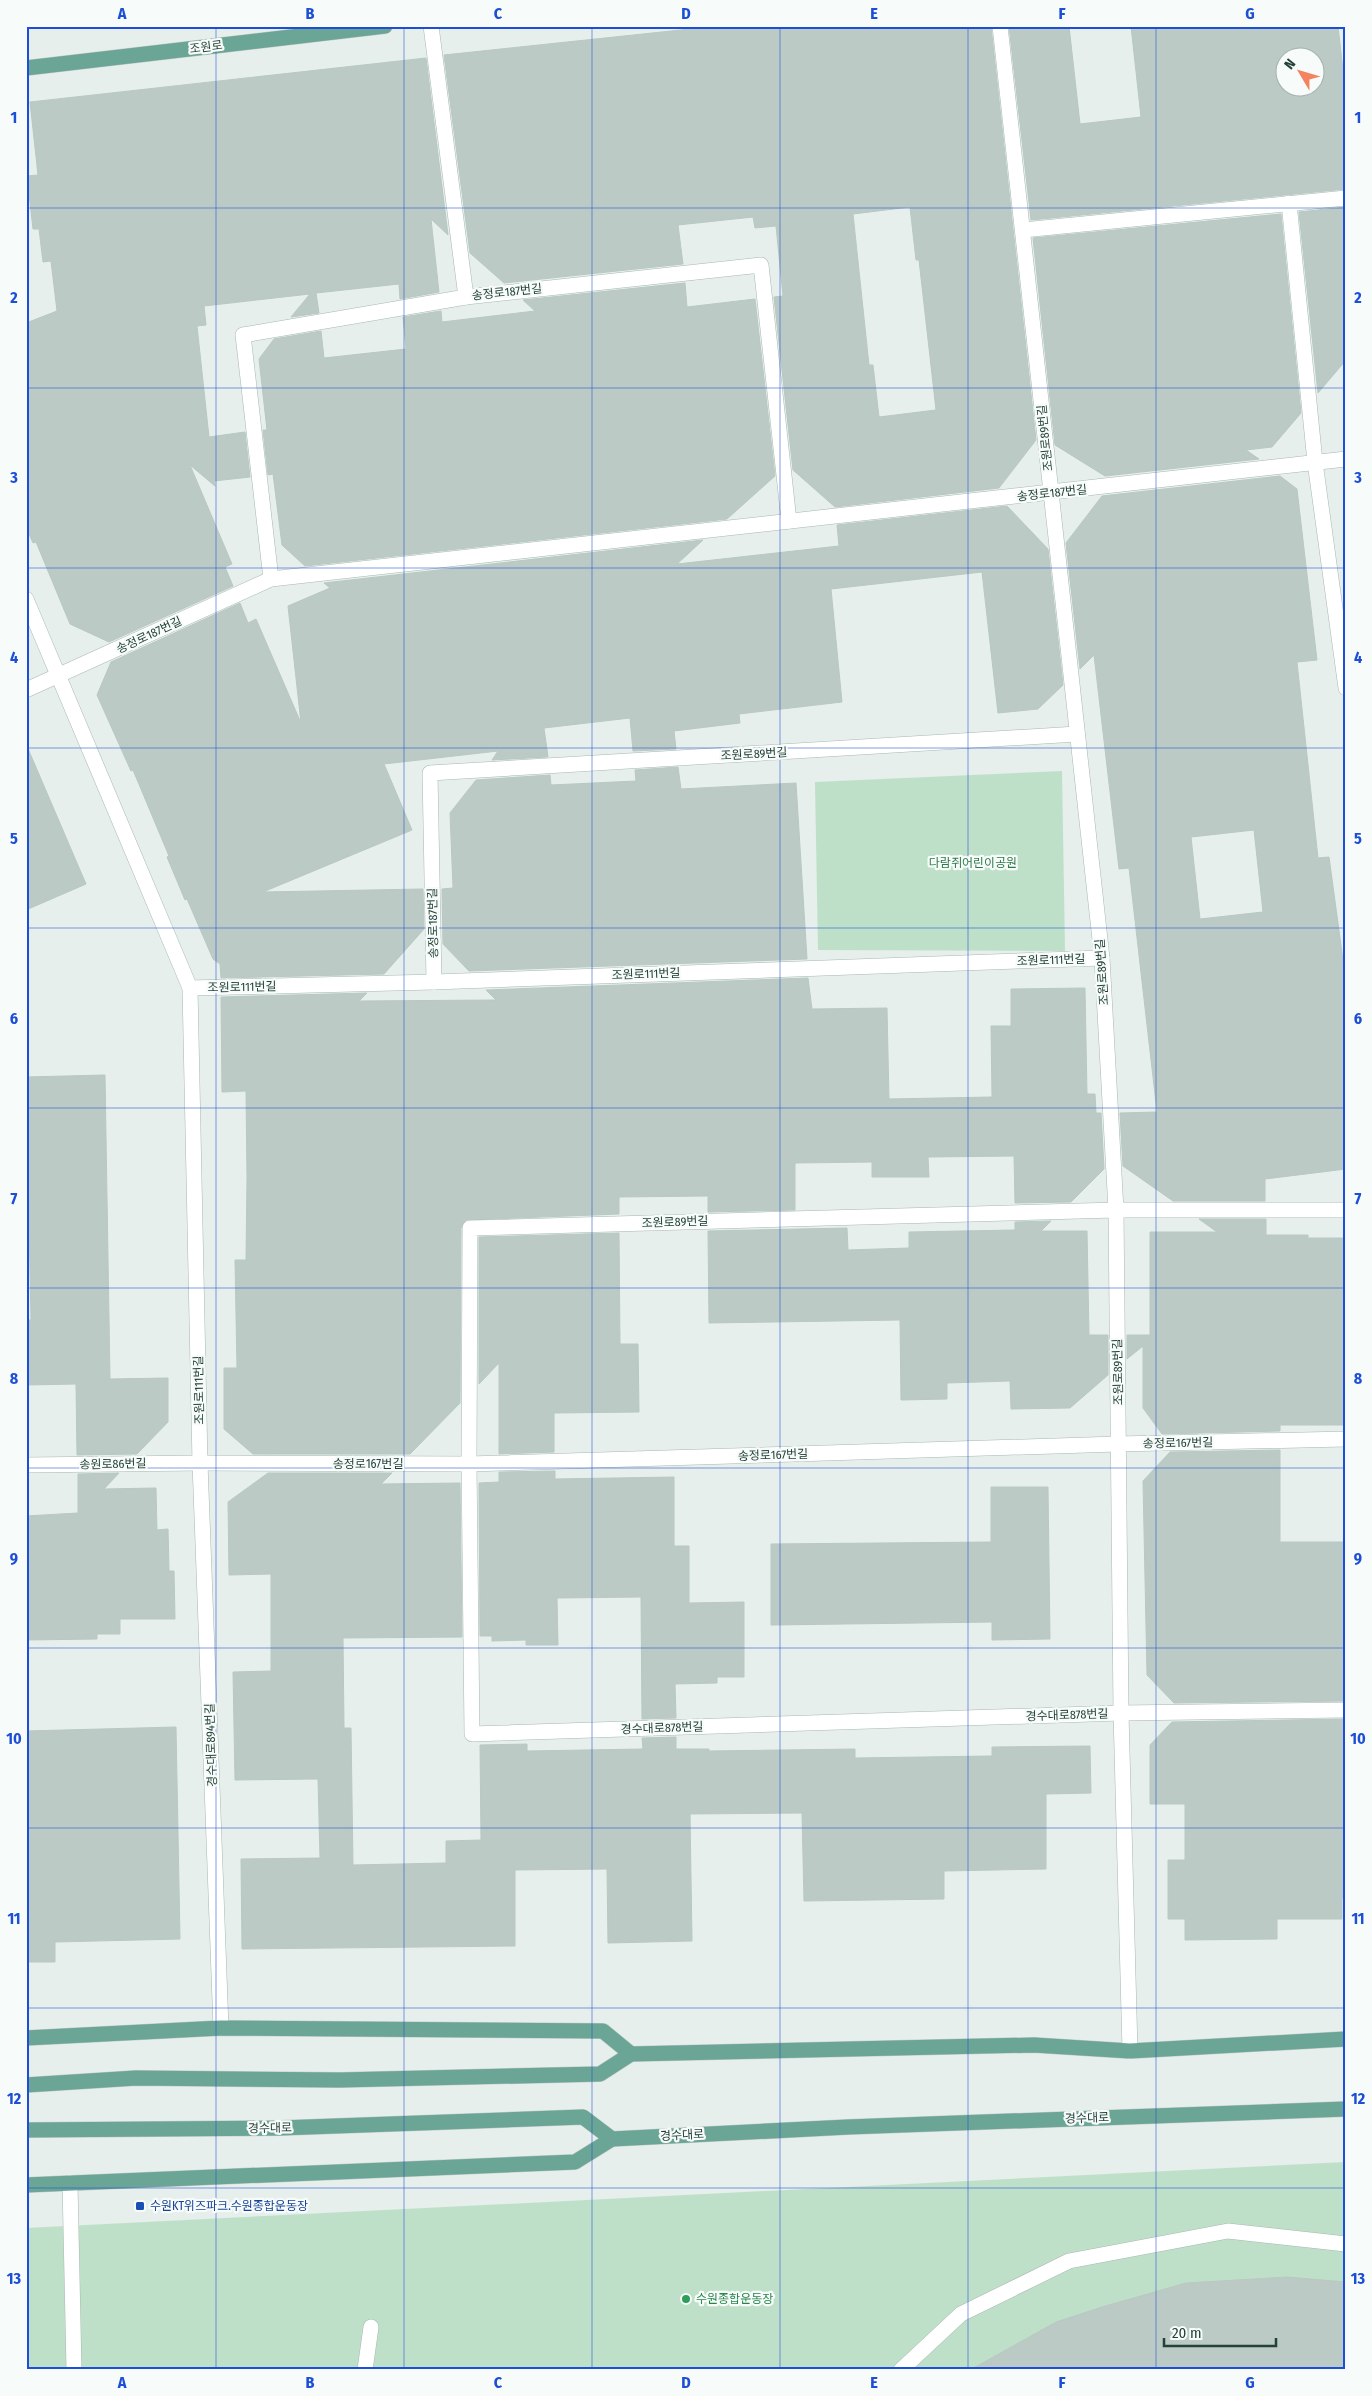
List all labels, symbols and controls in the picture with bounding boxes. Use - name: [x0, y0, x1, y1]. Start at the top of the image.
- text: A: [117, 4, 127, 23]
- text: B: [306, 4, 315, 23]
- text: C: [494, 4, 503, 23]
- text: D: [681, 4, 691, 23]
- text: E: [870, 4, 878, 23]
- text: F: [1058, 4, 1066, 23]
- text: G: [1245, 4, 1255, 23]
- street label: 조원로: [189, 38, 223, 56]
- north arrow: [1274, 48, 1324, 98]
- text: N: [1281, 56, 1299, 73]
- text: 1: [11, 108, 17, 127]
- text: 1: [1355, 108, 1361, 127]
- street label: 송정로187번길: [471, 281, 543, 303]
- text: 2: [9, 288, 18, 307]
- text: 2: [1353, 288, 1362, 307]
- street label: 조원로89번길: [1035, 404, 1055, 472]
- text: 3: [9, 468, 18, 487]
- text: 3: [1353, 468, 1362, 487]
- street label: 송정로187번길: [1016, 482, 1088, 504]
- street label: 송정로187번길: [114, 614, 184, 656]
- text: 4: [10, 648, 18, 667]
- text: 4: [1354, 648, 1362, 667]
- street label: 조원로89번길: [720, 745, 788, 763]
- text: 5: [10, 829, 18, 848]
- text: 5: [1354, 829, 1362, 848]
- park label: 다람쥐어린이공원: [929, 856, 1017, 870]
- street label: 송정로187번길: [425, 888, 441, 958]
- street label: 조원로89번길: [1093, 938, 1111, 1006]
- street label: 조원로111번길: [1016, 952, 1086, 968]
- street label: 조원로111번길: [611, 966, 681, 982]
- street label: 조원로111번길: [207, 979, 277, 995]
- text: 6: [10, 1009, 18, 1028]
- text: 6: [1354, 1009, 1362, 1028]
- text: 7: [11, 1189, 18, 1208]
- text: 7: [1355, 1189, 1362, 1208]
- street label: 조원로89번길: [641, 1214, 709, 1230]
- street label: 조원로89번길: [1110, 1338, 1126, 1406]
- street label: 조원로111번길: [191, 1355, 207, 1425]
- text: 8: [10, 1369, 19, 1388]
- text: 8: [1354, 1369, 1363, 1388]
- street label: 송정로167번길: [1143, 1435, 1213, 1451]
- street label: 송정로167번길: [738, 1447, 808, 1463]
- street label: 송원로86번길: [79, 1456, 147, 1472]
- street label: 송정로167번길: [333, 1457, 403, 1471]
- text: 9: [10, 1549, 18, 1568]
- text: 9: [1354, 1549, 1362, 1568]
- street label: 경수대로894번길: [203, 1703, 219, 1787]
- street label: 경수대로878번길: [1025, 1707, 1109, 1723]
- street label: 경수대로878번길: [620, 1720, 704, 1736]
- text: 10: [6, 1729, 22, 1748]
- text: 10: [1350, 1729, 1366, 1748]
- text: 11: [7, 1909, 21, 1928]
- text: 11: [1351, 1909, 1365, 1928]
- text: 12: [7, 2089, 22, 2108]
- text: 12: [1351, 2089, 1366, 2108]
- street label: 경수대로: [1065, 2110, 1109, 2126]
- street label: 경수대로: [248, 2121, 292, 2135]
- street label: 경수대로: [660, 2127, 704, 2143]
- place label: 수원KT위즈파크.수원종합운동장: [150, 2199, 308, 2213]
- marker: 수원KT위즈파크.수원종합운동장: [134, 2200, 146, 2212]
- text: 13: [7, 2269, 22, 2288]
- text: 13: [1351, 2269, 1366, 2288]
- place label: 수원종합운동장: [696, 2292, 773, 2306]
- marker: 수원종합운동장: [680, 2293, 692, 2305]
- scale bar: [1164, 2316, 1277, 2348]
- text: 20 m: [1172, 2324, 1202, 2342]
- text: A: [117, 2373, 127, 2392]
- text: B: [306, 2373, 315, 2392]
- text: C: [494, 2373, 503, 2392]
- text: D: [681, 2373, 691, 2392]
- text: E: [870, 2373, 878, 2392]
- text: F: [1058, 2373, 1066, 2392]
- text: G: [1245, 2373, 1255, 2392]

